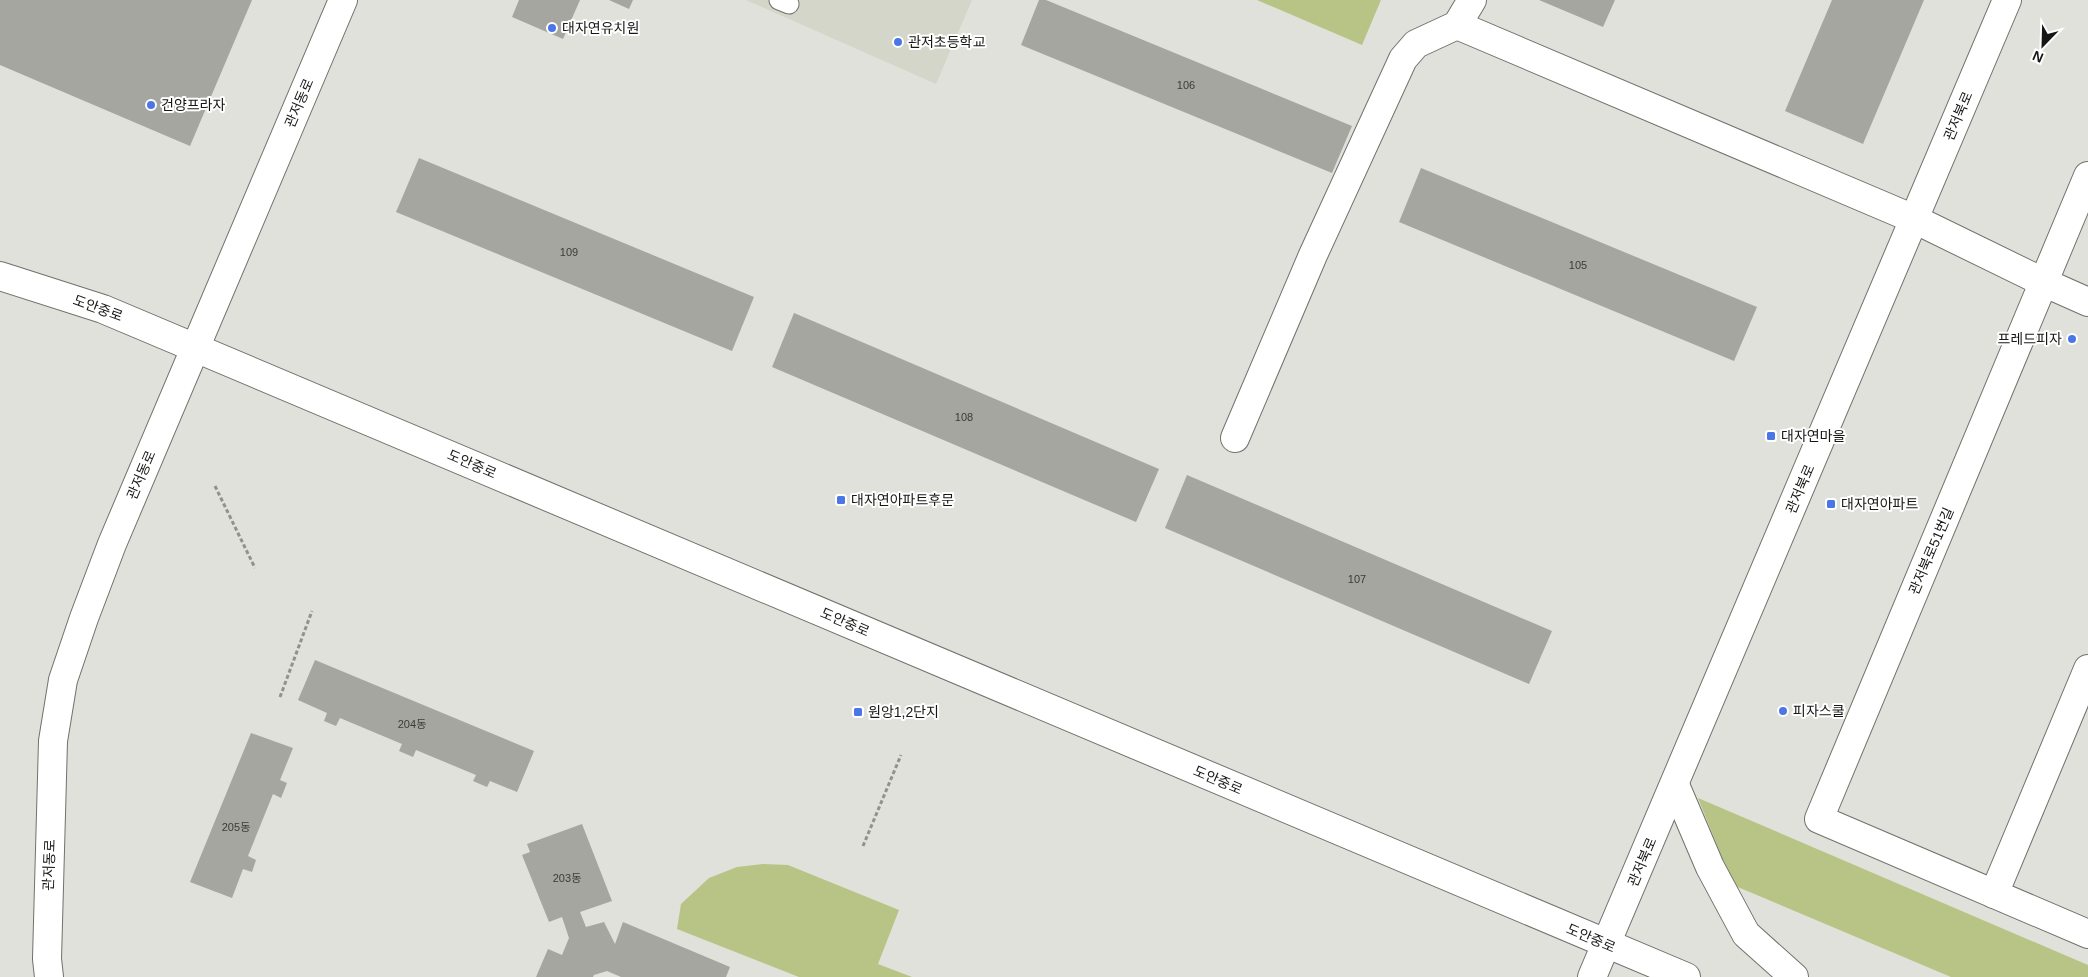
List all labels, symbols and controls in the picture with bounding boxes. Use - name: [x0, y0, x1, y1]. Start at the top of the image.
- place label: 대자연유치원: [562, 20, 639, 36]
- north arrow: [2018, 20, 2068, 70]
- marker: 대자연유치원: [546, 22, 558, 34]
- place label: 관저초등학교: [908, 34, 985, 50]
- marker: 관저초등학교: [892, 36, 904, 48]
- text: N: [2030, 48, 2046, 66]
- street label: 관저동로: [282, 76, 316, 130]
- house number: 106: [1177, 79, 1195, 91]
- street label: 관저북로: [1941, 89, 1975, 143]
- place label: 건양프라자: [161, 97, 226, 113]
- marker: 건양프라자: [145, 99, 157, 111]
- house number: 109: [560, 246, 578, 258]
- house number: 105: [1569, 259, 1587, 271]
- street label: 도안중로: [71, 292, 125, 324]
- place label: 프레드피자: [1998, 331, 2062, 347]
- marker: 프레드피자: [2066, 333, 2078, 345]
- house number: 108: [955, 411, 973, 423]
- place label: 대자연마을: [1781, 428, 1846, 444]
- marker: 대자연마을: [1765, 430, 1777, 442]
- street label: 도안중로: [445, 447, 499, 481]
- street label: 관저동로: [124, 448, 158, 502]
- street label: 관저북로: [1783, 462, 1817, 516]
- place label: 대자연아파트후문: [851, 492, 954, 508]
- marker: 대자연아파트후문: [835, 494, 847, 506]
- place label: 대자연아파트: [1841, 496, 1918, 512]
- marker: 대자연아파트: [1825, 498, 1837, 510]
- street label: 관저북로51번길: [1905, 505, 1957, 597]
- house number: 107: [1348, 573, 1366, 585]
- street label: 도안중로: [818, 605, 872, 639]
- place label: 피자스쿨: [1793, 703, 1845, 719]
- place label: 원앙1,2단지: [868, 704, 939, 720]
- marker: 피자스쿨: [1777, 705, 1789, 717]
- marker: 원앙1,2단지: [852, 706, 864, 718]
- house number: 204동: [398, 718, 426, 730]
- street label: 도안중로: [1191, 763, 1245, 797]
- house number: 205동: [222, 821, 250, 833]
- street label: 관저북로: [1625, 835, 1659, 889]
- street label: 관저동로: [40, 839, 58, 891]
- house number: 203동: [553, 872, 581, 884]
- street label: 도안중로: [1564, 921, 1618, 955]

